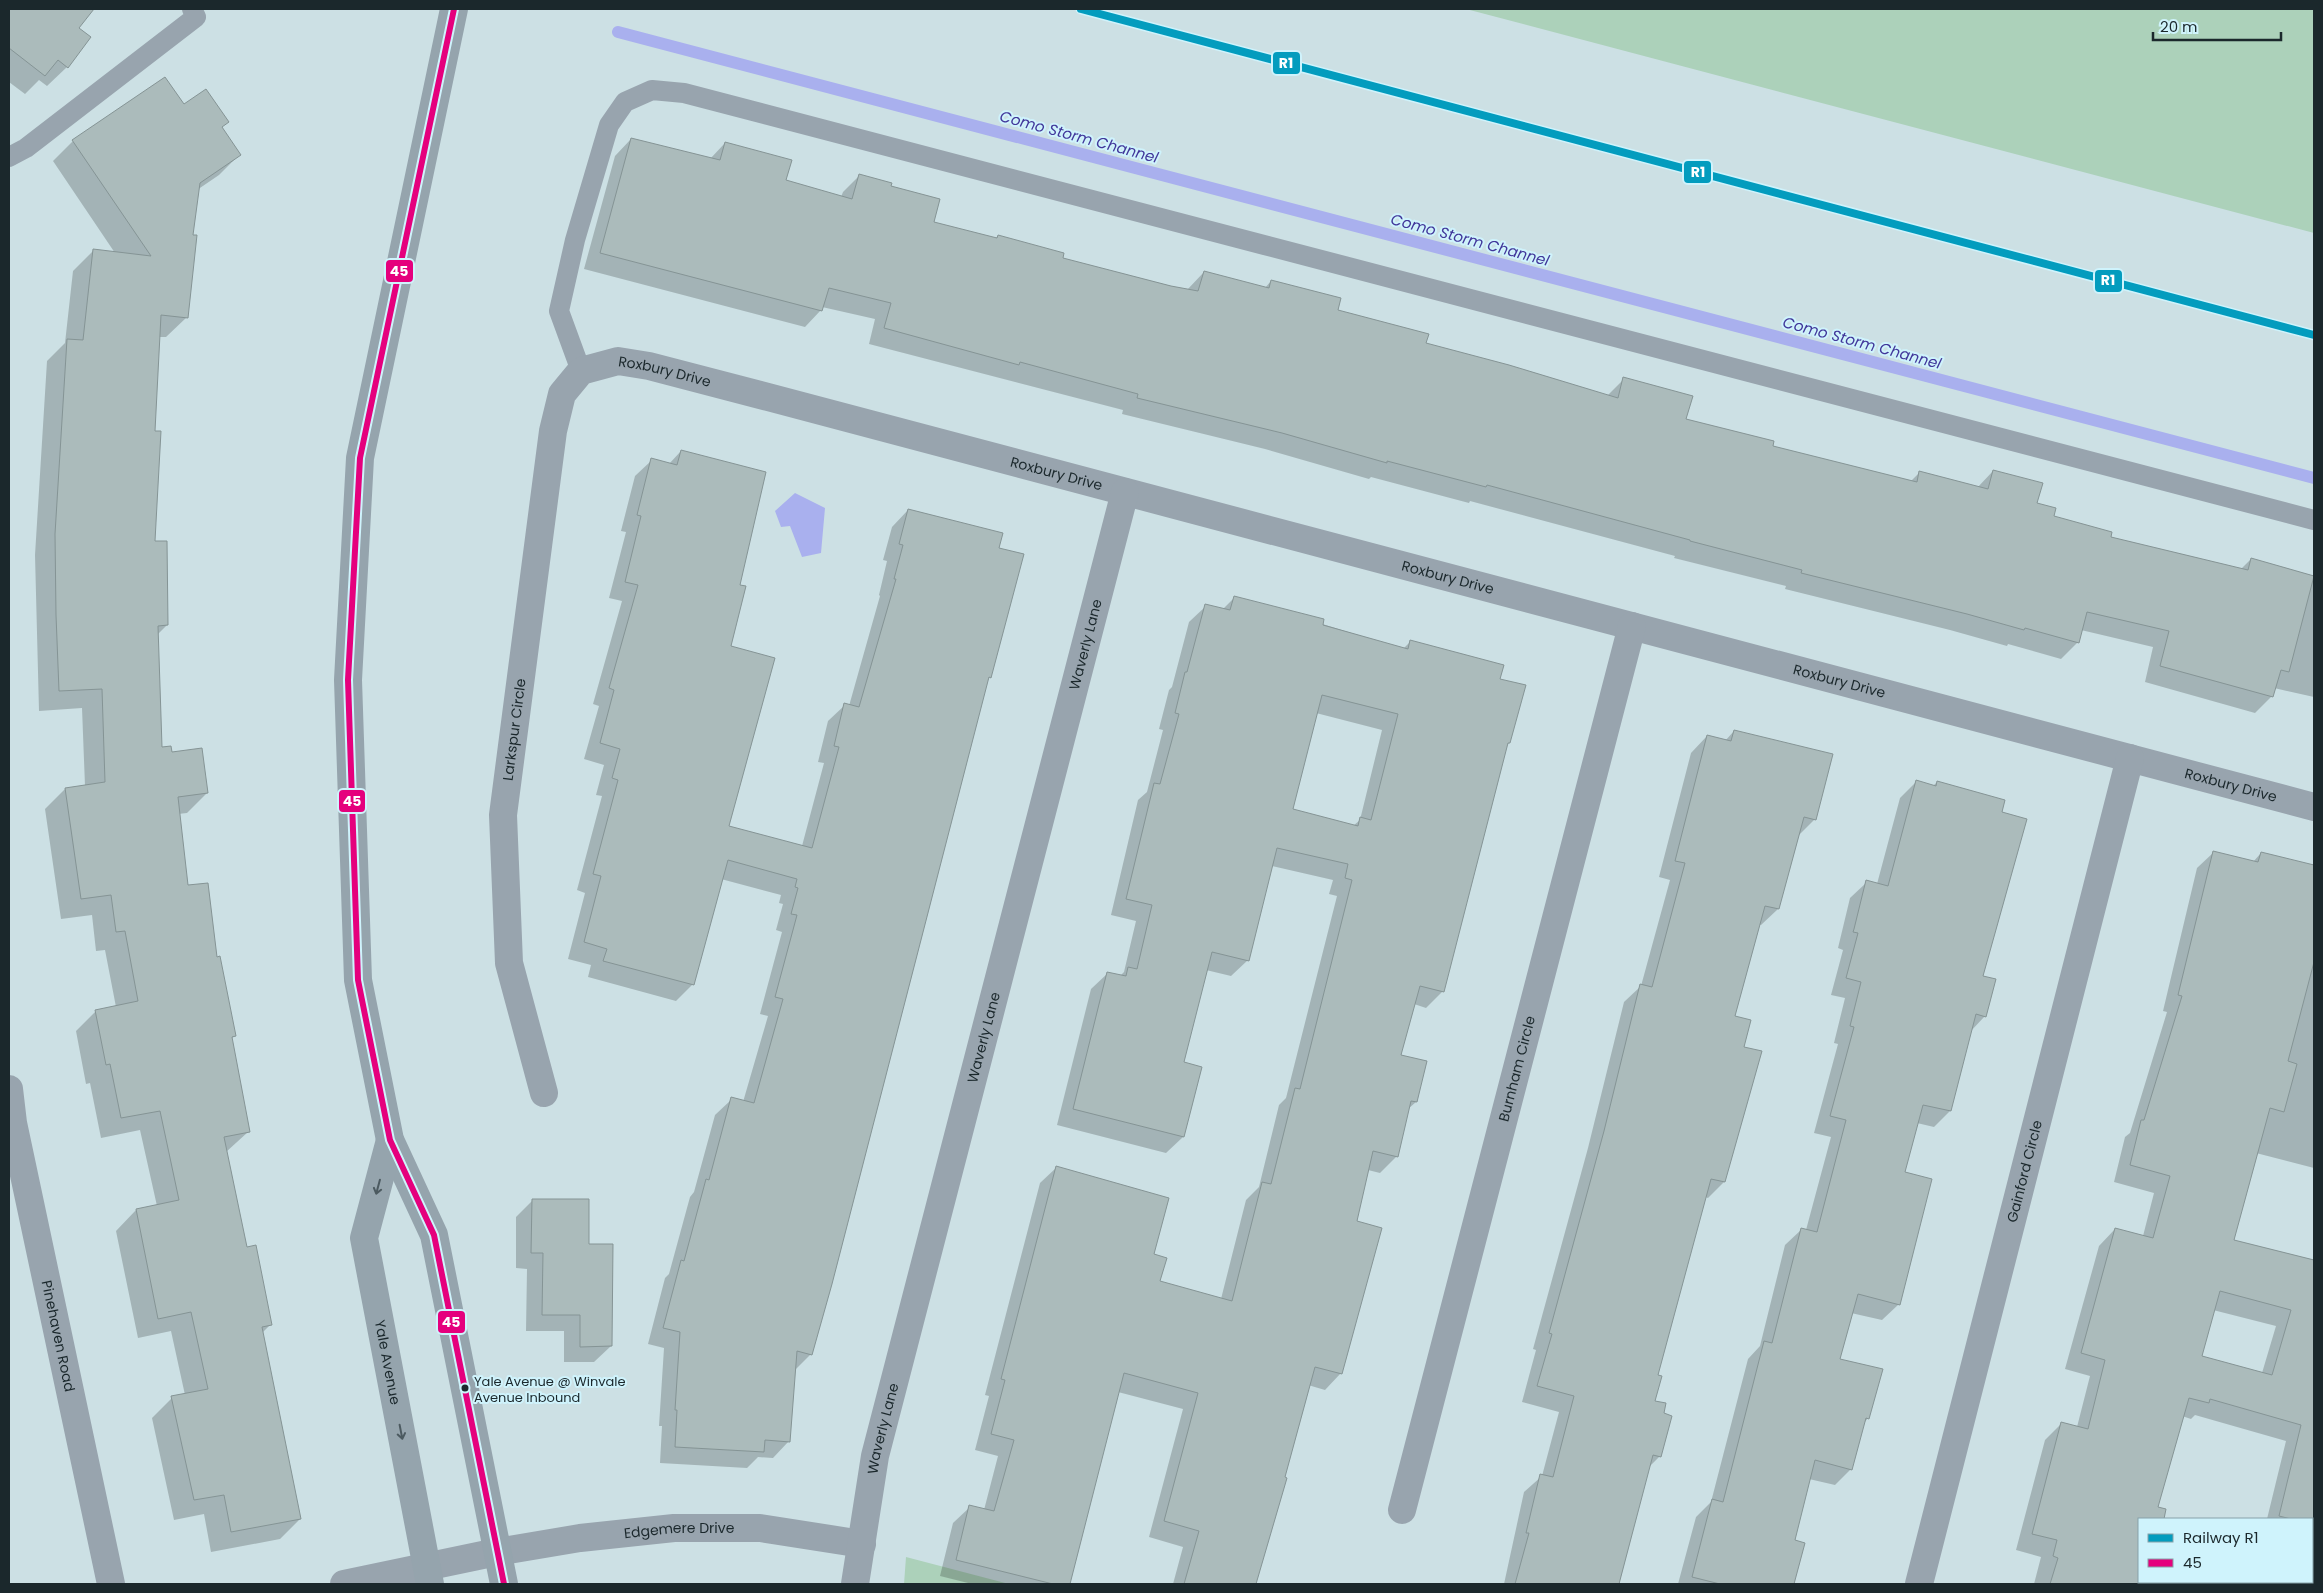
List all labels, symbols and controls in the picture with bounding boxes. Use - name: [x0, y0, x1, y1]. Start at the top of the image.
- scale bar: [2153, 10, 2280, 42]
- text: 20 m: [2160, 16, 2198, 37]
- line badge: R1: [1272, 51, 1301, 75]
- text: R1: [1279, 53, 1293, 73]
- water label: Como Storm Channel: [997, 105, 1161, 168]
- line badge: R1: [1683, 160, 1712, 184]
- text: R1: [1691, 162, 1705, 182]
- water label: Como Storm Channel: [1388, 208, 1552, 271]
- line badge: 45: [385, 259, 414, 283]
- text: 45: [390, 261, 408, 281]
- line badge: R1: [2094, 269, 2123, 293]
- text: R1: [2101, 270, 2115, 290]
- water label: Como Storm Channel: [1780, 311, 1944, 374]
- street label: Roxbury Drive: [617, 351, 713, 392]
- street label: Roxbury Drive: [1008, 452, 1105, 495]
- street label: Roxbury Drive: [1400, 556, 1497, 599]
- street label: Waverly Lane: [1064, 596, 1107, 692]
- street label: Roxbury Drive: [1791, 659, 1888, 703]
- street label: Larkspur Circle: [498, 677, 531, 782]
- street label: Roxbury Drive: [2183, 763, 2279, 807]
- line badge: 45: [338, 789, 366, 813]
- text: 45: [343, 791, 361, 811]
- street label: Waverly Lane: [962, 989, 1005, 1085]
- street label: Burnham Circle: [1493, 1013, 1540, 1124]
- street label: Gainford Circle: [2002, 1118, 2047, 1225]
- one-way arrow: [372, 1179, 382, 1195]
- street label: Pinehaven Road: [37, 1278, 80, 1394]
- line badge: 45: [437, 1310, 466, 1334]
- text: 45: [442, 1312, 460, 1332]
- street label: Yale Avenue: [370, 1318, 406, 1407]
- place label: Yale Avenue @ Winvale Avenue Inbound: [474, 1372, 626, 1407]
- street label: Waverly Lane: [862, 1381, 904, 1475]
- marker: Yale Avenue @ Winvale Avenue Inbound: [460, 1383, 470, 1393]
- one-way arrow: [397, 1423, 407, 1439]
- street label: Edgemere Drive: [623, 1518, 735, 1543]
- legend: [2138, 1518, 2313, 1583]
- text: Railway R1: [2183, 1527, 2258, 1548]
- text: 45: [2183, 1552, 2202, 1573]

